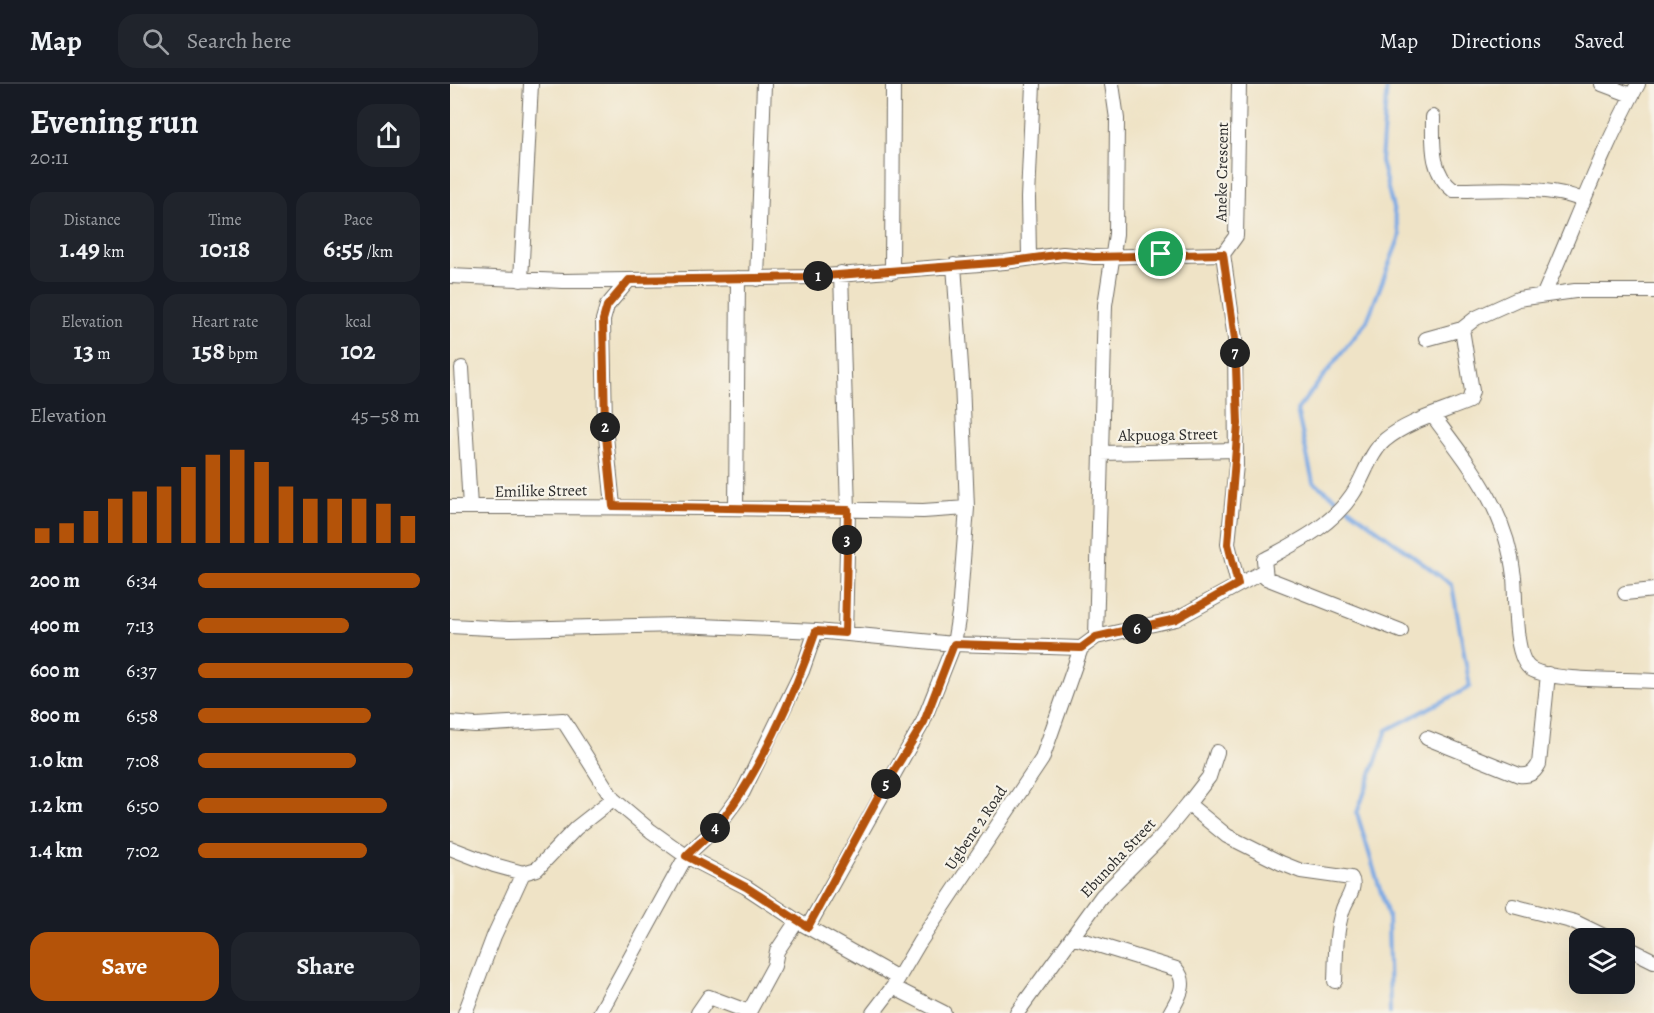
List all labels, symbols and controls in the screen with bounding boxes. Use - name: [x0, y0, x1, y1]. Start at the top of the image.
- search box: [118, 14, 538, 68]
- text: Map: [30, 22, 82, 60]
- icon: search: [139, 25, 172, 58]
- text: Search here: [187, 26, 291, 56]
- text: Map: [1380, 27, 1418, 55]
- text: Directions: [1451, 27, 1541, 55]
- text: Saved: [1574, 27, 1624, 55]
- text: Evening run: [30, 99, 199, 144]
- button: share: [357, 104, 420, 167]
- street label: Aneke Crescent: [1210, 122, 1234, 223]
- text: 20:11: [30, 144, 69, 171]
- text: Distance: [63, 209, 121, 231]
- text: Time: [208, 209, 242, 231]
- text: Pace: [343, 209, 373, 231]
- pin: [1135, 228, 1186, 279]
- text: 1.49: [59, 231, 100, 266]
- text: 10:18: [200, 231, 250, 266]
- text: 6:55: [323, 231, 363, 266]
- icon: arrive: [1144, 237, 1177, 270]
- text: km: [100, 241, 125, 263]
- text: /km: [363, 241, 393, 263]
- pin: 1: [803, 261, 833, 291]
- text: 1: [815, 265, 821, 287]
- text: Elevation: [61, 311, 123, 333]
- text: Heart rate: [192, 311, 258, 333]
- text: kcal: [345, 311, 371, 333]
- text: 13: [74, 333, 94, 368]
- text: 158: [192, 333, 225, 368]
- text: 102: [341, 333, 375, 368]
- pin: 7: [1220, 338, 1250, 368]
- text: 7: [1232, 342, 1238, 364]
- text: m: [94, 343, 110, 365]
- text: bpm: [225, 343, 258, 365]
- text: Elevation: [30, 402, 107, 429]
- text: 45–58 m: [351, 402, 420, 429]
- pin: 2: [590, 412, 620, 442]
- text: 2: [601, 416, 609, 438]
- street label: Akpuoga Street: [1117, 423, 1218, 447]
- street label: Emilike Street: [495, 479, 587, 503]
- pin: 3: [832, 525, 862, 555]
- text: 3: [844, 529, 850, 551]
- text: 200 m: [30, 567, 80, 594]
- text: 6:34: [126, 567, 157, 594]
- text: 400 m: [30, 612, 80, 639]
- text: 7:13: [126, 612, 154, 639]
- pin: 6: [1122, 614, 1152, 644]
- text: 6: [1133, 618, 1141, 640]
- text: 600 m: [30, 657, 80, 684]
- text: 6:37: [126, 657, 157, 684]
- text: 800 m: [30, 702, 80, 729]
- text: 6:58: [126, 702, 158, 729]
- text: 1.0 km: [30, 747, 83, 774]
- text: 7:08: [126, 747, 160, 774]
- pin: 5: [871, 769, 901, 799]
- text: 5: [883, 773, 889, 795]
- street label: Ugbene 2 Road: [940, 781, 1013, 875]
- text: 1.2 km: [30, 792, 83, 819]
- text: 6:50: [126, 792, 159, 819]
- pin: 4: [700, 813, 730, 843]
- street label: Ebunoha Street: [1075, 813, 1161, 903]
- text: 4: [711, 817, 719, 839]
- text: 1.4 km: [30, 837, 83, 864]
- text: 7:02: [126, 837, 159, 864]
- map controls: [1569, 928, 1635, 994]
- button: layers: [1569, 928, 1635, 994]
- button: Save: [30, 932, 219, 1001]
- button: Share: [231, 932, 420, 1001]

